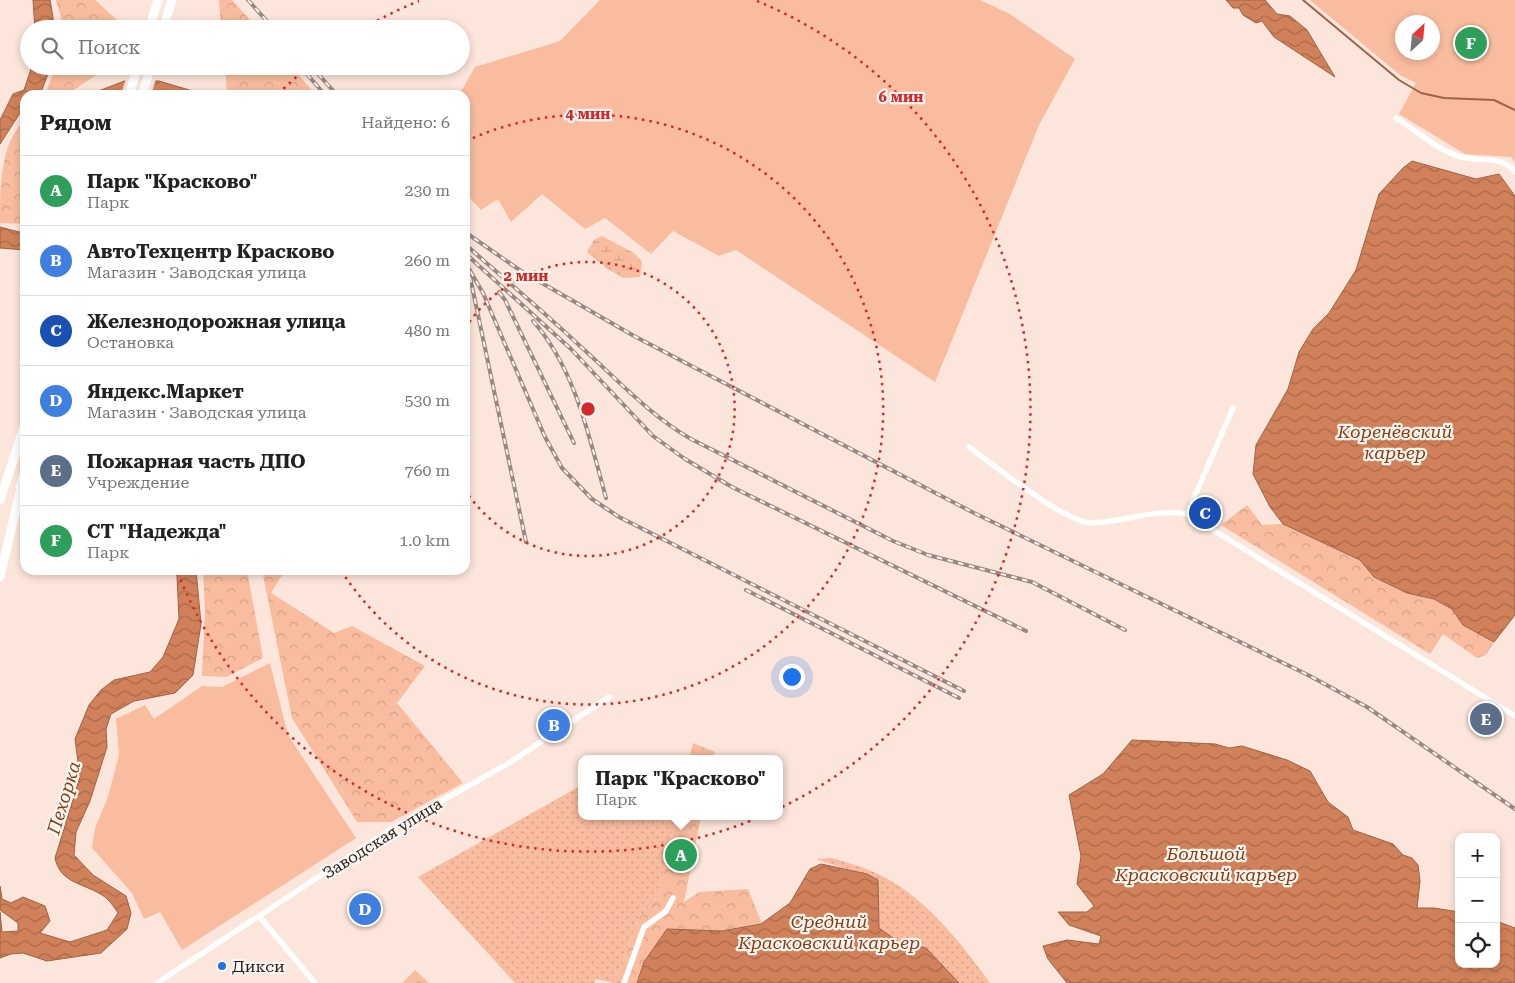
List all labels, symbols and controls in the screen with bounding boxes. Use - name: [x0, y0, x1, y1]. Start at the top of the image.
- north arrow: [1395, 15, 1440, 60]
- search box: [20, 20, 470, 75]
- pin: F: [1455, 24, 1487, 62]
- icon: search: [38, 34, 66, 62]
- text: Поиск: [78, 36, 141, 59]
- text: 6 мин: [879, 88, 923, 106]
- text: 4 мин: [566, 105, 610, 123]
- text: Рядом: [40, 111, 112, 135]
- text: Найдено: 6: [361, 113, 450, 132]
- text: Парк "Красково": [87, 170, 258, 193]
- text: A: [50, 181, 62, 200]
- text: 230 m: [404, 181, 450, 200]
- text: Парк: [87, 193, 129, 212]
- text: АвтоТехцентр Красково: [87, 240, 335, 263]
- text: B: [50, 251, 62, 270]
- text: 260 m: [404, 251, 450, 270]
- text: Магазин · Заводская улица: [87, 263, 306, 282]
- text: 2 мин: [504, 267, 548, 285]
- text: Железнодорожная улица: [87, 310, 346, 333]
- text: C: [50, 321, 62, 340]
- text: 480 m: [404, 321, 450, 340]
- text: Остановка: [87, 333, 174, 352]
- text: Яндекс.Маркет: [87, 380, 244, 403]
- text: D: [50, 391, 62, 410]
- text: 530 m: [404, 391, 450, 410]
- centre of rings: [579, 400, 597, 418]
- text: Магазин · Заводская улица: [87, 403, 306, 422]
- water label: Коренёвский карьер: [1337, 421, 1452, 463]
- text: Пожарная часть ДПО: [87, 450, 306, 473]
- text: E: [51, 461, 61, 480]
- text: 760 m: [404, 461, 450, 480]
- text: Учреждение: [87, 473, 189, 492]
- pin: C: [1189, 494, 1221, 532]
- text: СТ "Надежда": [87, 520, 227, 543]
- text: F: [51, 531, 61, 550]
- text: 1.0 km: [399, 531, 450, 550]
- text: Парк: [87, 543, 129, 562]
- your location: [779, 664, 805, 690]
- pin: E: [1470, 700, 1502, 738]
- pin: B: [538, 706, 570, 744]
- popup: [578, 755, 783, 820]
- water label: Пехорка: [42, 759, 85, 838]
- text: Парк "Красково": [595, 767, 766, 790]
- text: Парк: [595, 790, 638, 809]
- street label: Заводская улица: [319, 794, 446, 883]
- map controls: [1455, 833, 1500, 968]
- button: +: [1455, 833, 1500, 878]
- pin: A: [665, 836, 697, 874]
- water label: Большой Красковский карьер: [1114, 843, 1297, 885]
- button: −: [1455, 878, 1500, 923]
- pin: D: [349, 890, 381, 928]
- water label: Средний Красковский карьер: [737, 911, 920, 953]
- button: locate: [1455, 923, 1500, 968]
- place label: Дикси: [232, 957, 285, 976]
- marker: Дикси: [216, 960, 228, 972]

